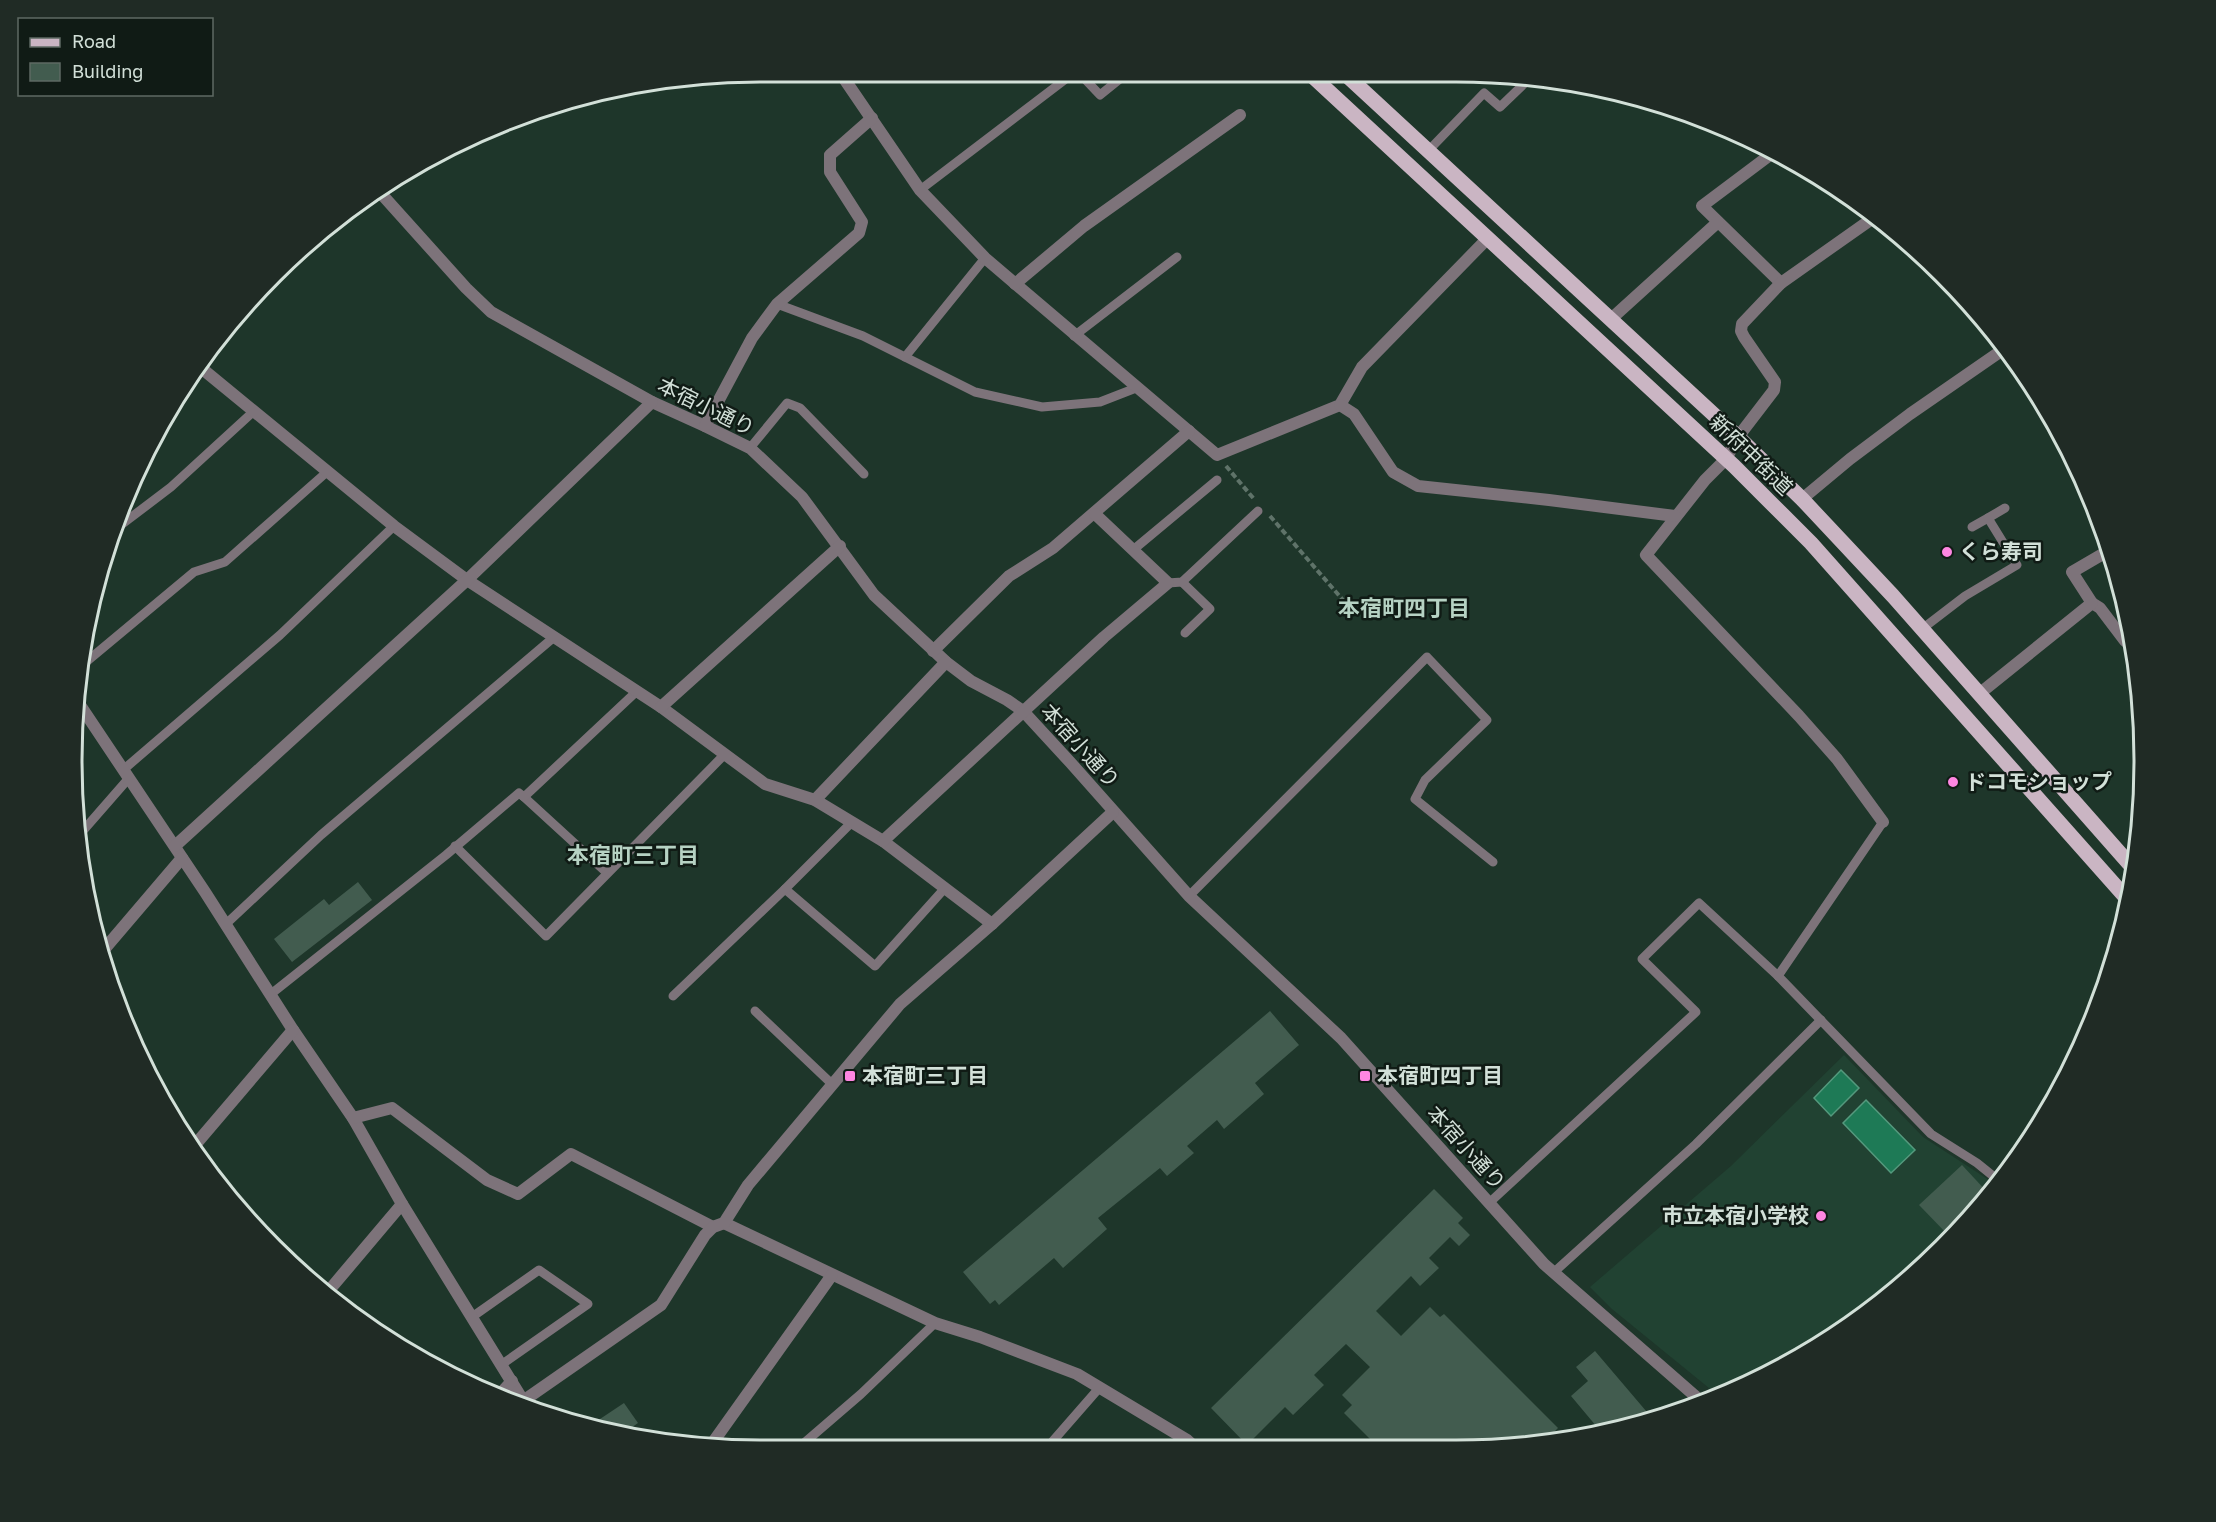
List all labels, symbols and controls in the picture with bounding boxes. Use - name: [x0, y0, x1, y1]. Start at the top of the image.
- legend: [18, 18, 213, 96]
- text: Road: [72, 30, 116, 52]
- text: Building: [72, 60, 143, 82]
- street label: 本宿小通り: [654, 371, 759, 441]
- street label: 新府中街道: [1705, 408, 1798, 500]
- place label: くら寿司: [1959, 538, 2043, 564]
- marker: くら寿司: [1940, 545, 1954, 559]
- district label: 本宿町四丁目: [1338, 594, 1470, 621]
- street label: 本宿小通り: [1036, 698, 1126, 793]
- place label: ドコモショップ: [1965, 768, 2112, 794]
- marker: ドコモショップ: [1946, 775, 1960, 789]
- district label: 本宿町三丁目: [567, 841, 699, 868]
- place label: 本宿町三丁目: [862, 1062, 988, 1088]
- place label: 本宿町四丁目: [1377, 1062, 1503, 1088]
- marker: 本宿町三丁目: [843, 1069, 857, 1083]
- marker: 本宿町四丁目: [1358, 1069, 1372, 1083]
- street label: 本宿小通り: [1422, 1100, 1512, 1195]
- place label: 市立本宿小学校: [1662, 1202, 1809, 1228]
- marker: 市立本宿小学校: [1814, 1209, 1828, 1223]

